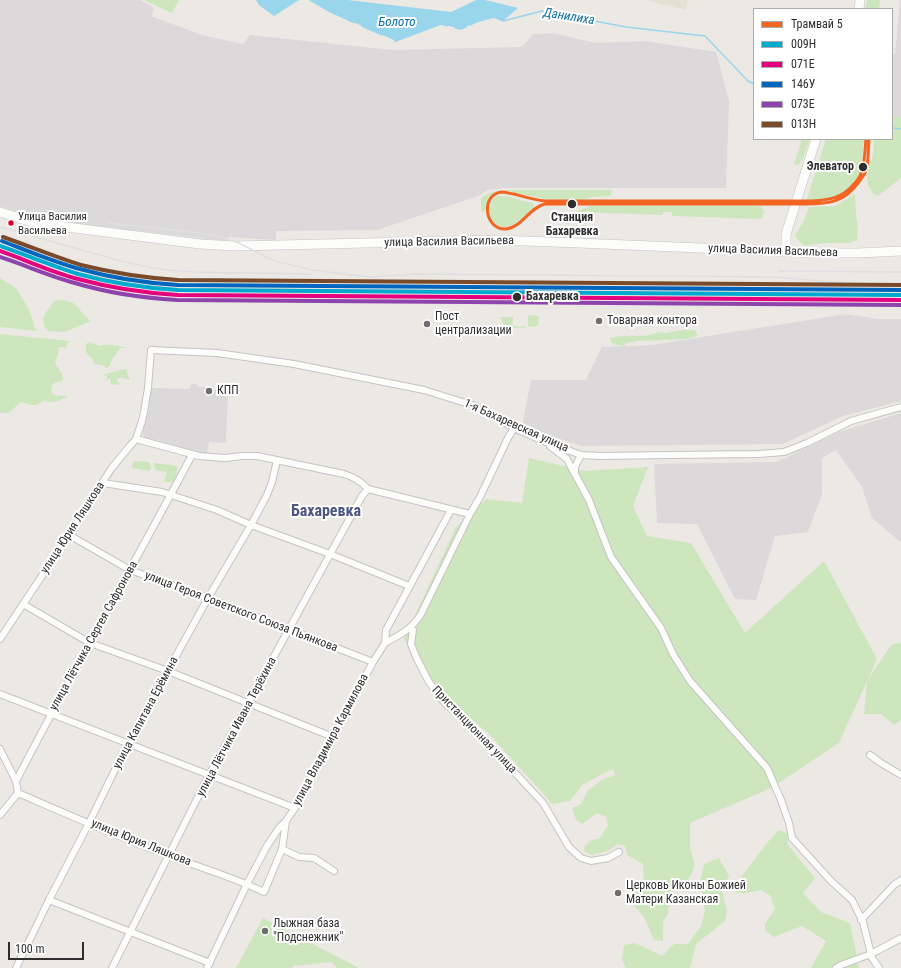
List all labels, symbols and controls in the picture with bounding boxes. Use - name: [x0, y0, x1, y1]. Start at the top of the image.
- water label: Данилиха: [542, 5, 596, 29]
- legend: [753, 8, 893, 140]
- water label: Болото: [378, 15, 416, 31]
- text: Трамвай 5: [791, 17, 843, 31]
- text: 009Н: [791, 37, 816, 51]
- text: 071Е: [791, 57, 815, 71]
- text: 146У: [791, 77, 815, 91]
- text: 073Е: [791, 97, 815, 111]
- text: 013Н: [791, 117, 816, 131]
- place label: Элеватор: [807, 160, 854, 174]
- marker: Элеватор: [857, 161, 869, 173]
- marker: Станция Бахаревка: [566, 198, 578, 210]
- place label: Улица Василия Васильева: [18, 210, 87, 236]
- place label: Станция Бахаревка: [546, 211, 598, 239]
- marker: Улица Василия Васильева: [6, 218, 16, 228]
- street label: улица Василия Васильева: [384, 234, 514, 250]
- street label: улица Василия Васильева: [708, 242, 838, 260]
- place label: Бахаревка: [526, 290, 579, 304]
- marker: Бахаревка: [511, 291, 523, 303]
- place label: Пост централизации: [435, 310, 512, 338]
- place label: Товарная контора: [607, 314, 697, 328]
- marker: Товарная контора: [594, 316, 604, 326]
- marker: Пост централизации: [422, 319, 432, 329]
- place label: КПП: [217, 384, 239, 398]
- marker: КПП: [204, 386, 214, 396]
- street label: 1-я Бахаревская улица: [461, 396, 571, 456]
- street label: улица Юрия Ляшкова: [38, 479, 108, 577]
- district label: Бахаревка: [291, 502, 361, 522]
- street label: улица Лётчика Сергея Сафронова: [47, 559, 141, 713]
- street label: улица Героя Советского Союза Пьянкова: [142, 568, 340, 656]
- street label: улица Капитана Ерёмина: [110, 654, 182, 772]
- street label: улица Лётчика Ивана Терёхина: [194, 655, 280, 799]
- street label: улица Владимира Кармилова: [290, 672, 372, 808]
- street label: Пристанционная улица: [429, 683, 519, 777]
- street label: улица Юрия Ляшкова: [89, 816, 193, 870]
- place label: Церковь Иконы Божией Матери Казанская: [626, 879, 746, 907]
- marker: Церковь Иконы Божией Матери Казанская: [613, 888, 623, 898]
- place label: Лыжная база "Подснежник": [273, 917, 343, 945]
- marker: Лыжная база "Подснежник": [260, 926, 270, 936]
- scale bar: [10, 934, 86, 960]
- text: 100 m: [15, 942, 45, 956]

